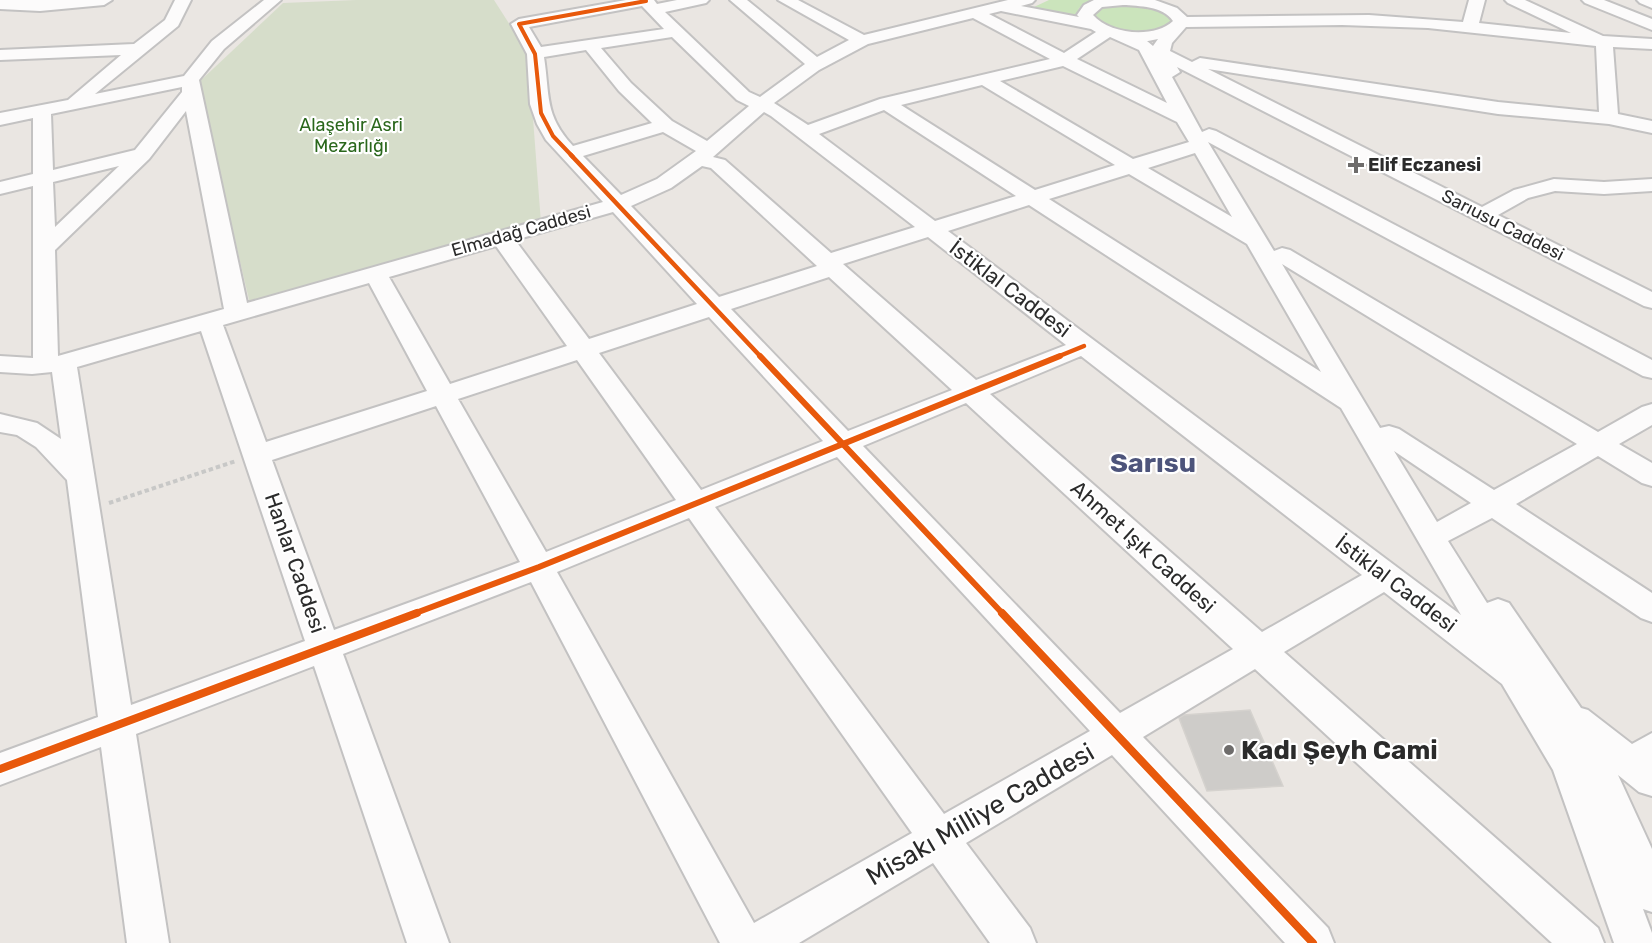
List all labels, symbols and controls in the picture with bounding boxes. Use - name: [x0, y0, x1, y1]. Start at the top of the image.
- park label: Alaşehir Asri Mezarlığı: [299, 114, 403, 157]
- place label: Elif Eczanesi: [1368, 154, 1481, 176]
- marker: Elif Eczanesi: [1349, 158, 1363, 172]
- street label: Sarıusu Caddesi: [1438, 185, 1568, 265]
- street label: Elmadağ Caddesi: [449, 201, 593, 261]
- street label: İstiklal Caddesi: [945, 235, 1076, 342]
- district label: Sarısu: [1110, 447, 1196, 479]
- street label: Ahmet Işık Caddesi: [1066, 475, 1221, 618]
- street label: Hanlar Caddesi: [260, 489, 331, 636]
- street label: İstiklal Caddesi: [1331, 530, 1462, 637]
- place label: Kadı Şeyh Cami: [1241, 735, 1438, 766]
- street label: Misakı Milliye Caddesi: [861, 737, 1100, 892]
- marker: Kadı Şeyh Cami: [1222, 743, 1236, 757]

